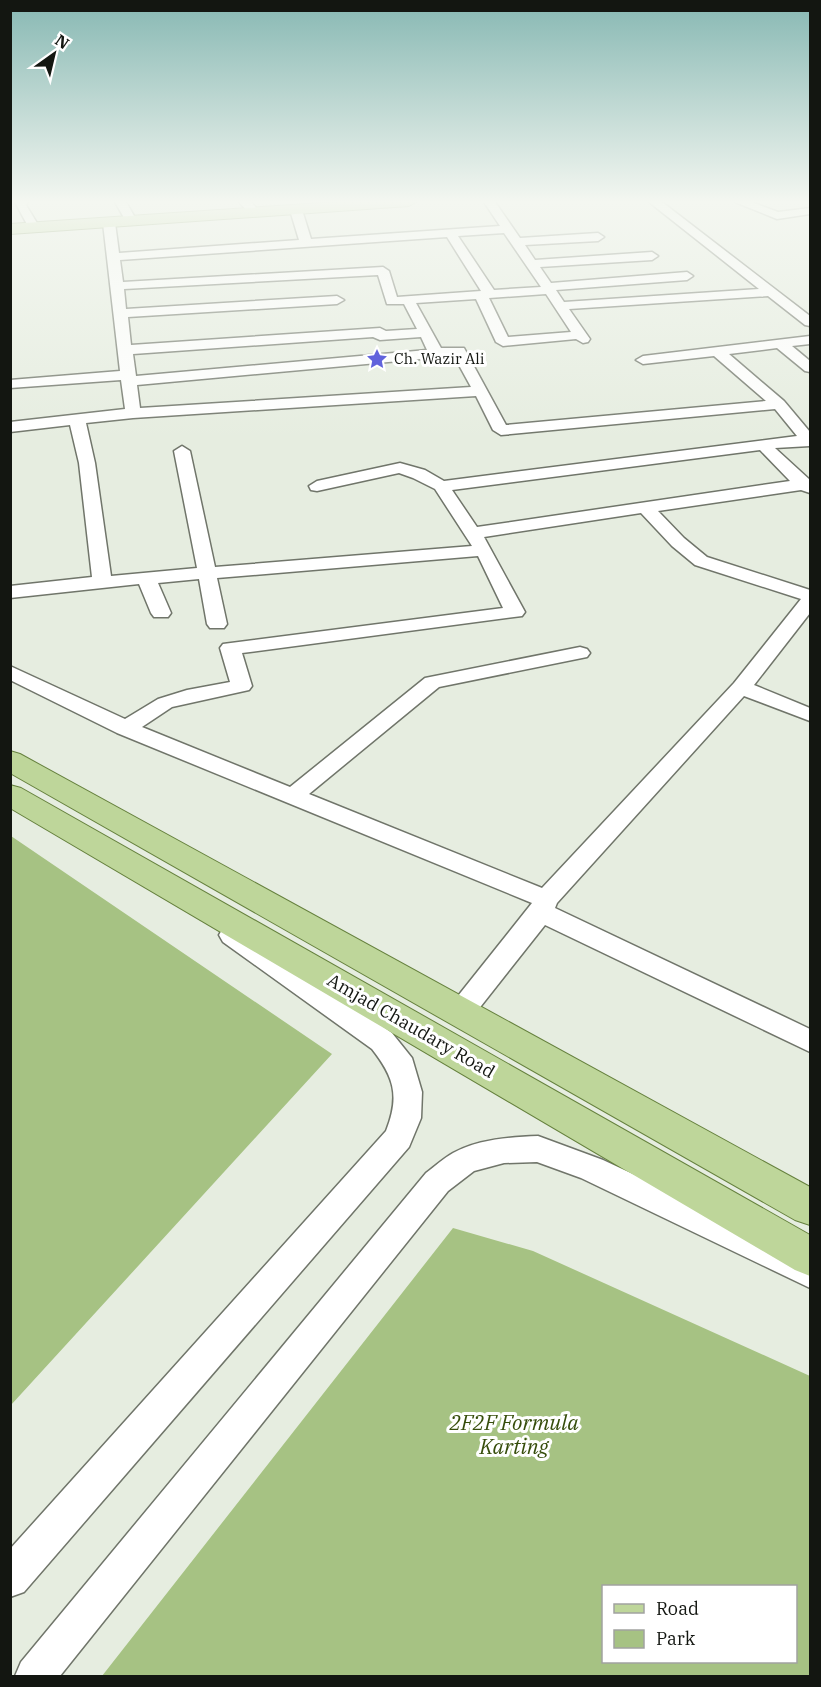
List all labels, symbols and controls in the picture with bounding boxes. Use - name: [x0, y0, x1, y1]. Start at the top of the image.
- north arrow: [24, 24, 84, 84]
- text: N: [52, 30, 73, 53]
- place icon: Ch. Wazir Ali: [365, 347, 389, 371]
- place label: Ch. Wazir Ali: [394, 349, 485, 368]
- street label: Amjad Chaudary Road: [323, 968, 499, 1083]
- park label: 2F2F Formula Karting: [448, 1408, 579, 1460]
- legend: [602, 1585, 797, 1663]
- text: Road: [656, 1597, 699, 1620]
- text: Park: [656, 1627, 696, 1650]

